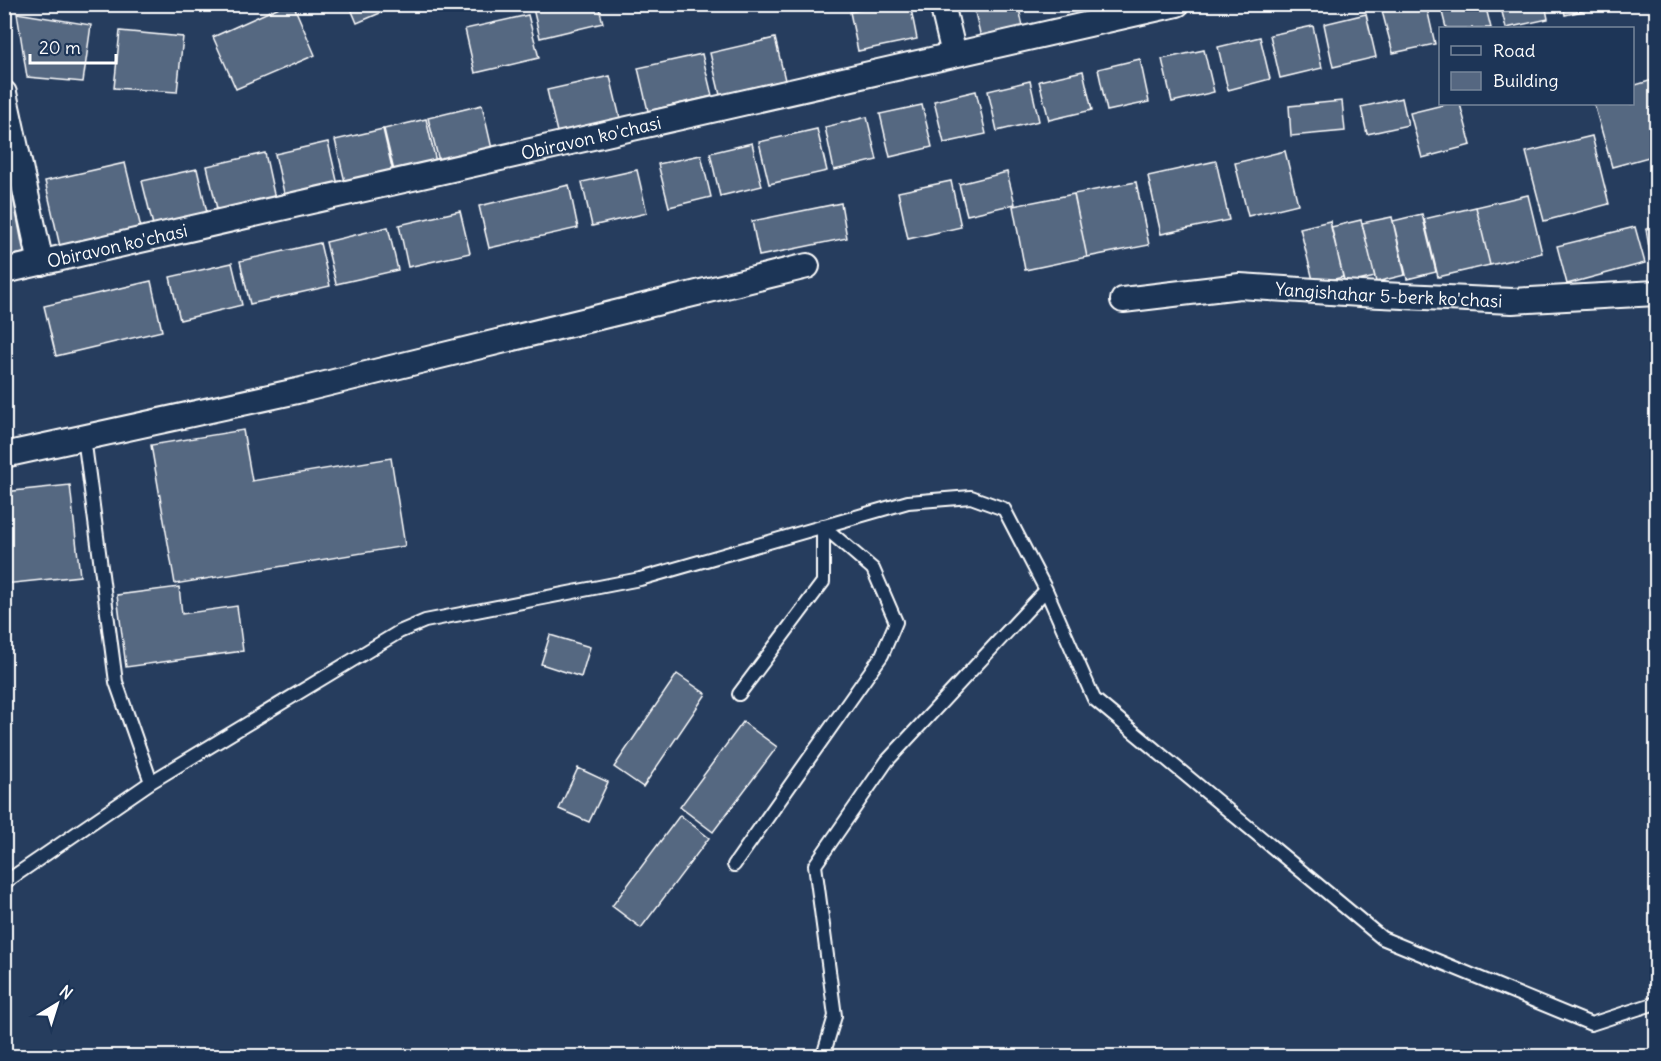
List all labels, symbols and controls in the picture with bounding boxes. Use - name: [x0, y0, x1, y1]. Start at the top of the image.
- scale bar: [30, 27, 116, 65]
- legend: [1439, 27, 1634, 105]
- text: 20 m: [39, 36, 81, 59]
- text: Road: [1493, 39, 1536, 62]
- text: Building: [1493, 69, 1558, 92]
- street label: Obiravon ko'chasi: [519, 110, 663, 164]
- street label: Obiravon ko'chasi: [45, 218, 189, 272]
- street label: Yangishahar 5-berk ko'chasi: [1275, 277, 1503, 312]
- north arrow: [27, 974, 87, 1034]
- text: N: [56, 981, 77, 1003]

